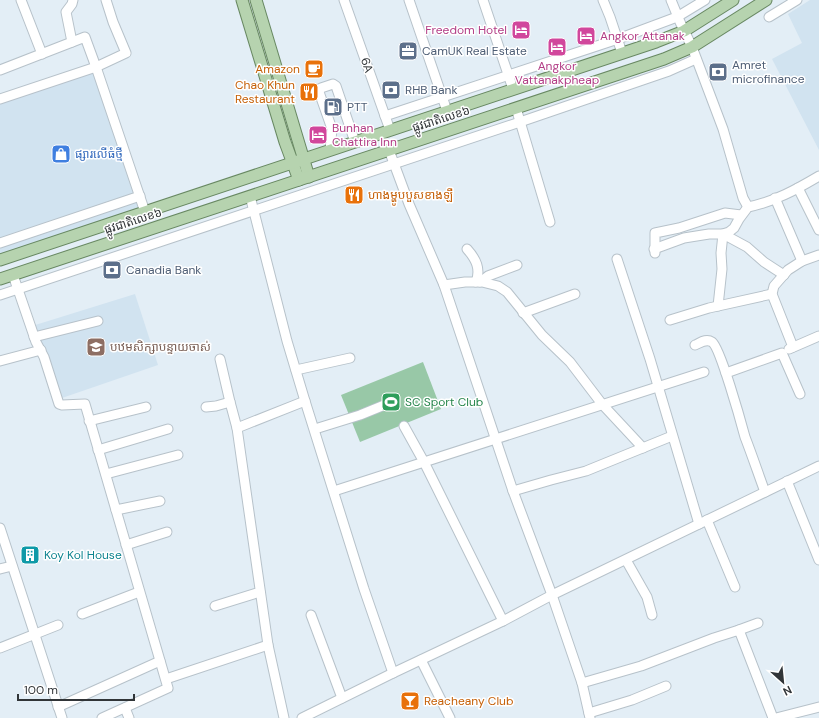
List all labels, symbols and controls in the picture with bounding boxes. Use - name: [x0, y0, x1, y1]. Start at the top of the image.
- hotel icon: Freedom Hotel: [510, 19, 532, 41]
- place label: Freedom Hotel: [425, 22, 507, 38]
- hotel icon: Angkor Attanak: [575, 25, 597, 47]
- place label: Angkor Attanak: [600, 28, 685, 44]
- hotel icon: Angkor Vattanakpheap: [546, 36, 568, 58]
- office icon: CamUK Real Estate: [397, 40, 419, 62]
- place label: CamUK Real Estate: [422, 43, 527, 59]
- street label: 6A: [357, 55, 377, 75]
- place label: Amret microfinance: [732, 57, 805, 87]
- cafe icon: Amazon: [303, 58, 325, 80]
- place label: Angkor Vattanakpheap: [515, 58, 599, 88]
- place label: Amazon: [255, 61, 300, 77]
- bank icon: Amret microfinance: [707, 61, 729, 83]
- place label: Chao Khun Restaurant: [235, 77, 295, 107]
- bank icon: RHB Bank: [380, 79, 402, 101]
- restaurant icon: Chao Khun Restaurant: [298, 81, 320, 103]
- place label: RHB Bank: [405, 82, 457, 98]
- fuel station icon: PTT: [322, 96, 344, 118]
- place label: PTT: [347, 99, 368, 115]
- street label: ផ្លូវជាតិលេខ៦: [410, 102, 473, 138]
- place label: Bunhan Chattira Inn: [332, 120, 397, 150]
- hotel icon: Bunhan Chattira Inn: [307, 124, 329, 146]
- shop icon: ផ្សារលើធំថ្មី: [50, 143, 72, 165]
- place label: ផ្សារលើធំថ្មី: [75, 146, 123, 162]
- restaurant icon: ហាងម្ហូបបួសខាងឡឹ: [343, 184, 365, 206]
- place label: ហាងម្ហូបបួសខាងឡឹ: [368, 187, 453, 206]
- street label: ផ្លូវជាតិលេខ៦: [102, 204, 165, 240]
- bank icon: Canadia Bank: [101, 259, 123, 281]
- place label: Canadia Bank: [126, 262, 201, 278]
- school or university icon: បឋមសិក្សាបន្ទាយចាស់: [85, 336, 107, 358]
- place label: បឋមសិក្សាបន្ទាយចាស់: [110, 339, 211, 355]
- sports icon: SC Sport Club: [380, 391, 402, 413]
- place label: SC Sport Club: [405, 394, 483, 410]
- building icon: Koy Kol House: [19, 544, 41, 566]
- place label: Koy Kol House: [44, 547, 122, 563]
- north arrow: [763, 662, 803, 702]
- scale bar: [18, 676, 134, 702]
- text: 100 m: [24, 682, 58, 698]
- text: N: [781, 683, 794, 699]
- bar icon: Reacheany Club: [399, 690, 421, 712]
- place label: Reacheany Club: [424, 693, 513, 709]

